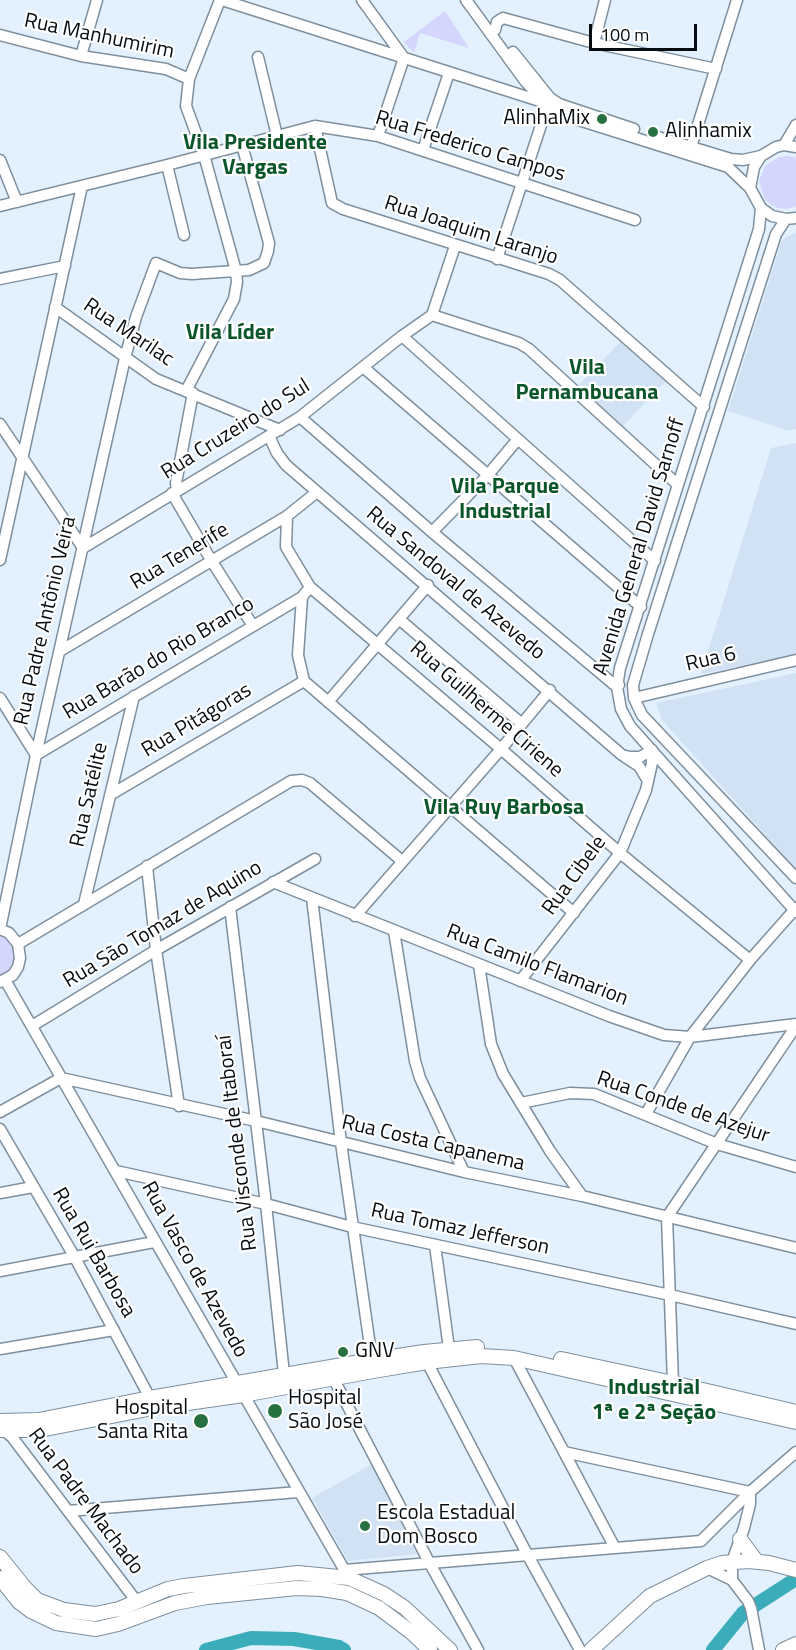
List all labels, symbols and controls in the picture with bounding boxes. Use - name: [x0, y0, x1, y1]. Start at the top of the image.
- street label: Rua Manhumirim: [22, 9, 176, 65]
- scale bar: [592, 12, 700, 50]
- text: 100 m: [600, 21, 649, 48]
- street label: Rua Frederico Campos: [372, 106, 568, 188]
- place label: AlinhaMix: [503, 106, 590, 132]
- marker: AlinhaMix: [595, 112, 609, 126]
- place label: Alinhamix: [665, 119, 752, 145]
- marker: Alinhamix: [646, 125, 660, 139]
- district label: Vila Presidente Vargas: [183, 131, 327, 182]
- street label: Rua Joaquim Laranjo: [381, 191, 561, 271]
- street label: Rua Marilac: [78, 294, 178, 372]
- district label: Vila Líder: [186, 321, 274, 347]
- district label: Vila Pernambucana: [516, 356, 658, 408]
- street label: Rua Cruzeiro do Sul: [157, 374, 315, 486]
- street label: Avenida General David Sarnoff: [589, 416, 691, 678]
- district label: Vila Parque Industrial: [451, 475, 559, 526]
- street label: Rua Sandoval de Azevedo: [360, 502, 550, 666]
- street label: Rua Padre Antônio Veira: [10, 514, 82, 728]
- street label: Rua Tenerife: [126, 518, 234, 596]
- street label: Rua Barão do Rio Branco: [59, 592, 259, 726]
- street label: Rua Guilherme Ciriene: [404, 637, 568, 783]
- street label: Rua 6: [683, 642, 739, 678]
- street label: Rua Pitágoras: [138, 678, 256, 764]
- street label: Rua Satélite: [66, 740, 114, 850]
- district label: Vila Ruy Barbosa: [424, 796, 584, 822]
- street label: Rua Cibele: [538, 831, 612, 921]
- street label: Rua São Tomaz de Aquino: [59, 856, 267, 994]
- street label: Rua Camilo Flamarion: [443, 920, 631, 1012]
- street label: Rua Visconde de Itaboraí: [212, 1034, 264, 1252]
- street label: Rua Conde de Azejur: [593, 1067, 773, 1149]
- street label: Rua Costa Capanema: [339, 1111, 527, 1177]
- street label: Rua Vasco de Azevedo: [135, 1178, 253, 1362]
- street label: Rua Rui Barbosa: [46, 1184, 140, 1322]
- street label: Rua Tomaz Jefferson: [368, 1199, 552, 1261]
- place label: GNV: [355, 1339, 394, 1365]
- marker: GNV: [336, 1345, 350, 1359]
- district label: Industrial 1ª e 2ª Seção: [592, 1376, 716, 1428]
- place label: Hospital São José: [288, 1386, 363, 1436]
- place label: Hospital Santa Rita: [97, 1396, 188, 1446]
- marker: Hospital São José: [266, 1402, 284, 1420]
- marker: Hospital Santa Rita: [192, 1412, 210, 1430]
- street label: Rua Padre Machado: [22, 1424, 148, 1580]
- place label: Escola Estadual Dom Bosco: [377, 1501, 515, 1551]
- marker: Escola Estadual Dom Bosco: [358, 1519, 372, 1533]

